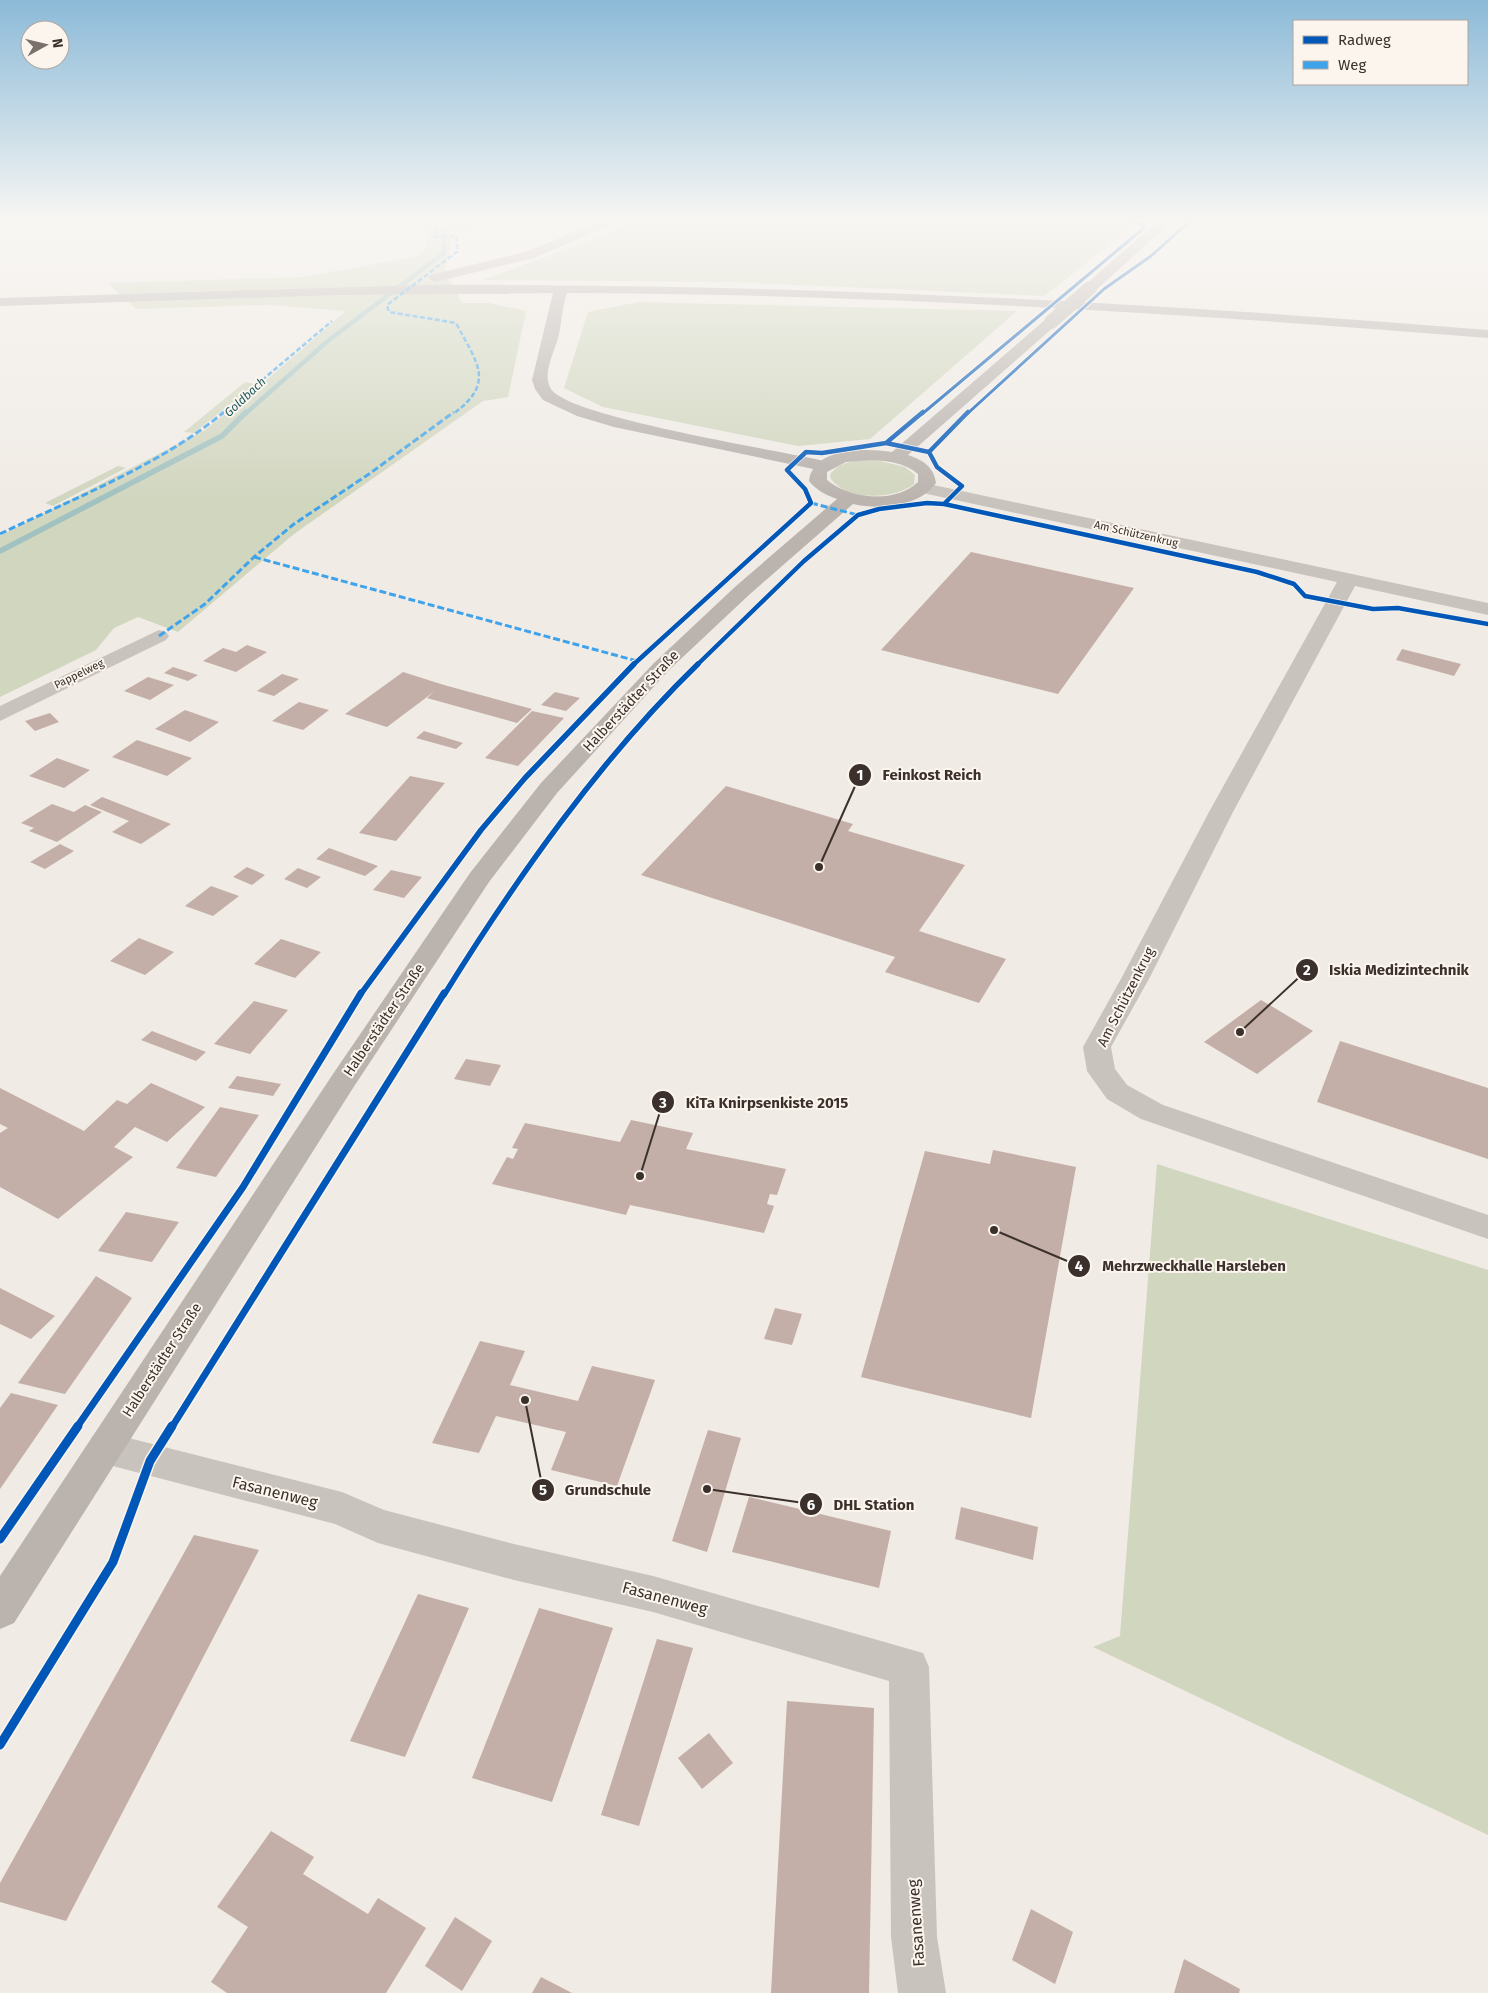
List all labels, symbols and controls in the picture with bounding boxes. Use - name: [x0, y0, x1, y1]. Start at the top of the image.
- north arrow: [20, 20, 70, 70]
- legend: [1293, 20, 1468, 85]
- text: Radweg: [1338, 31, 1391, 49]
- text: N: [48, 37, 66, 49]
- text: Weg: [1338, 56, 1366, 74]
- water label: Goldbach: [221, 374, 269, 420]
- street label: Am Schützenkrug: [1093, 518, 1180, 550]
- street label: Halberstädter Straße: [580, 647, 682, 755]
- street label: Pappelweg: [52, 656, 106, 692]
- callout: Feinkost Reich: [848, 760, 992, 790]
- text: 1: [857, 766, 863, 784]
- text: Feinkost Reich: [883, 766, 981, 784]
- street label: Am Schützenkrug: [1094, 944, 1159, 1050]
- callout: Iskia Medizintechnik: [1294, 955, 1479, 985]
- street label: Halberstädter Straße: [340, 960, 428, 1080]
- text: 2: [1303, 961, 1311, 979]
- text: Iskia Medizintechnik: [1329, 961, 1470, 979]
- callout: KiTa Knirpsenkiste 2015: [651, 1087, 858, 1117]
- text: 3: [658, 1094, 667, 1112]
- text: KiTa Knirpsenkiste 2015: [686, 1094, 848, 1112]
- callout: Mehrzweckhalle Harsleben: [1067, 1251, 1296, 1281]
- text: 4: [1075, 1257, 1084, 1275]
- text: Mehrzweckhalle Harsleben: [1102, 1257, 1286, 1275]
- street label: Halberstädter Straße: [119, 1300, 205, 1420]
- street label: Fasanenweg: [230, 1472, 320, 1512]
- callout: Grundschule: [530, 1475, 661, 1505]
- text: 5: [539, 1481, 547, 1499]
- text: Grundschule: [565, 1481, 651, 1499]
- callout: DHL Station: [798, 1489, 924, 1519]
- text: 6: [807, 1496, 816, 1514]
- text: DHL Station: [834, 1496, 914, 1514]
- street label: Fasanenweg: [620, 1578, 710, 1619]
- street label: Fasanenweg: [903, 1878, 929, 1967]

